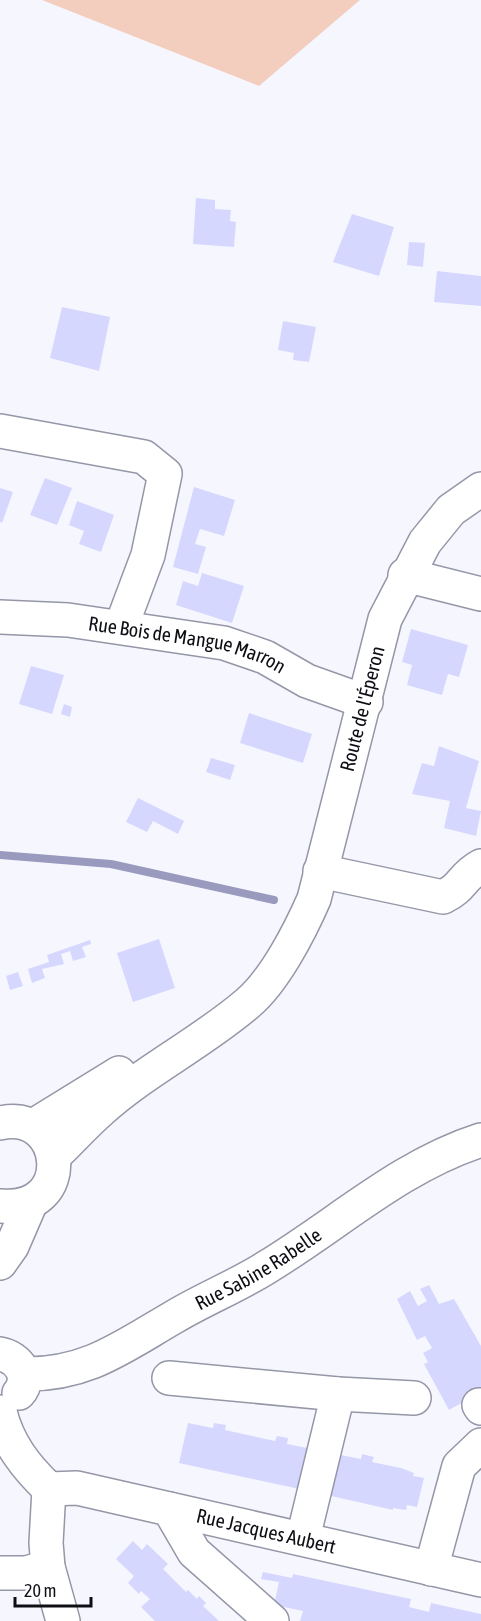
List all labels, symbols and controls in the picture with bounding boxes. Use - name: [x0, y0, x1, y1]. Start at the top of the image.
- street label: Rue Bois de Mangue Marron: [87, 611, 290, 678]
- street label: Route de l'Éperon: [335, 644, 389, 774]
- street label: Rue Sabine Rabelle: [191, 1223, 325, 1314]
- street label: Rue Jacques Aubert: [194, 1504, 338, 1558]
- scale bar: [15, 1570, 92, 1608]
- text: 20 m: [24, 1580, 56, 1601]

